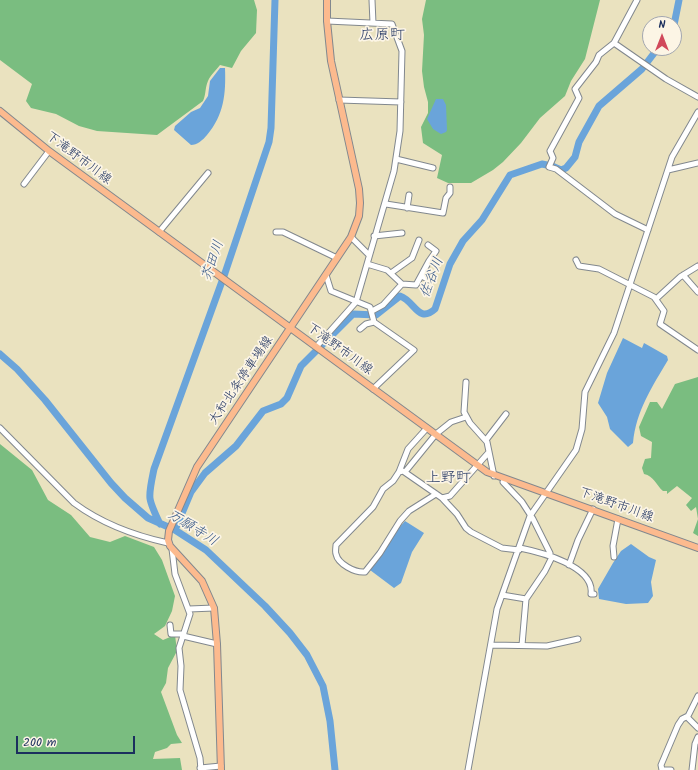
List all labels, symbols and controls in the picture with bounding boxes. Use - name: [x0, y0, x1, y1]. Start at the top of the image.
- north arrow: [642, 16, 682, 56]
- text: N: [659, 16, 665, 34]
- district label: 広原町: [360, 27, 404, 45]
- street label: 下滝野市川線: [42, 129, 114, 189]
- water label: 芥田川: [199, 238, 229, 284]
- water label: 佐谷川: [418, 255, 448, 301]
- street label: 下滝野市川線: [303, 321, 375, 379]
- street label: 大和北条停車場線: [206, 334, 278, 428]
- district label: 上野町: [426, 470, 470, 488]
- street label: 下滝野市川線: [577, 485, 655, 527]
- water label: 万願寺川: [164, 507, 220, 551]
- scale bar: [18, 728, 137, 754]
- text: 200 m: [23, 733, 56, 752]

